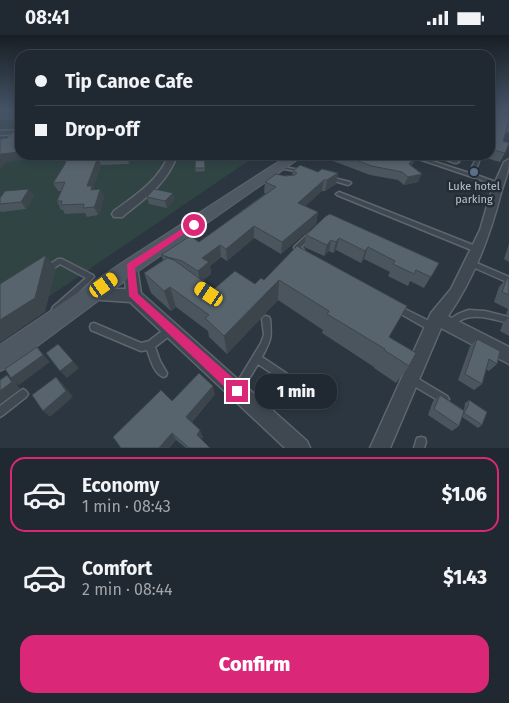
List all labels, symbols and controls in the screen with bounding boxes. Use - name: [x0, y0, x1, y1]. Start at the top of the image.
- text: 08:41: [25, 6, 70, 29]
- text: Tip Canoe Cafe: [65, 70, 193, 93]
- text: Drop-off: [65, 118, 139, 141]
- marker: Luke hotel parking: [468, 166, 480, 178]
- place label: Luke hotel parking: [448, 180, 500, 206]
- route start: [183, 214, 205, 236]
- car: [87, 270, 120, 300]
- car: [192, 279, 225, 309]
- callout: 1 min: [254, 373, 337, 409]
- route end: [226, 380, 248, 402]
- text: 1 min: [277, 382, 315, 401]
- icon: car: [22, 472, 67, 517]
- text: Economy: [82, 474, 159, 497]
- text: $1.06: [442, 483, 487, 506]
- text: 1 min · 08:43: [82, 497, 171, 516]
- icon: car: [22, 555, 67, 600]
- text: Comfort: [82, 557, 152, 580]
- text: $1.43: [443, 566, 487, 589]
- text: 2 min · 08:44: [82, 580, 173, 599]
- button: Confirm: [20, 635, 489, 693]

